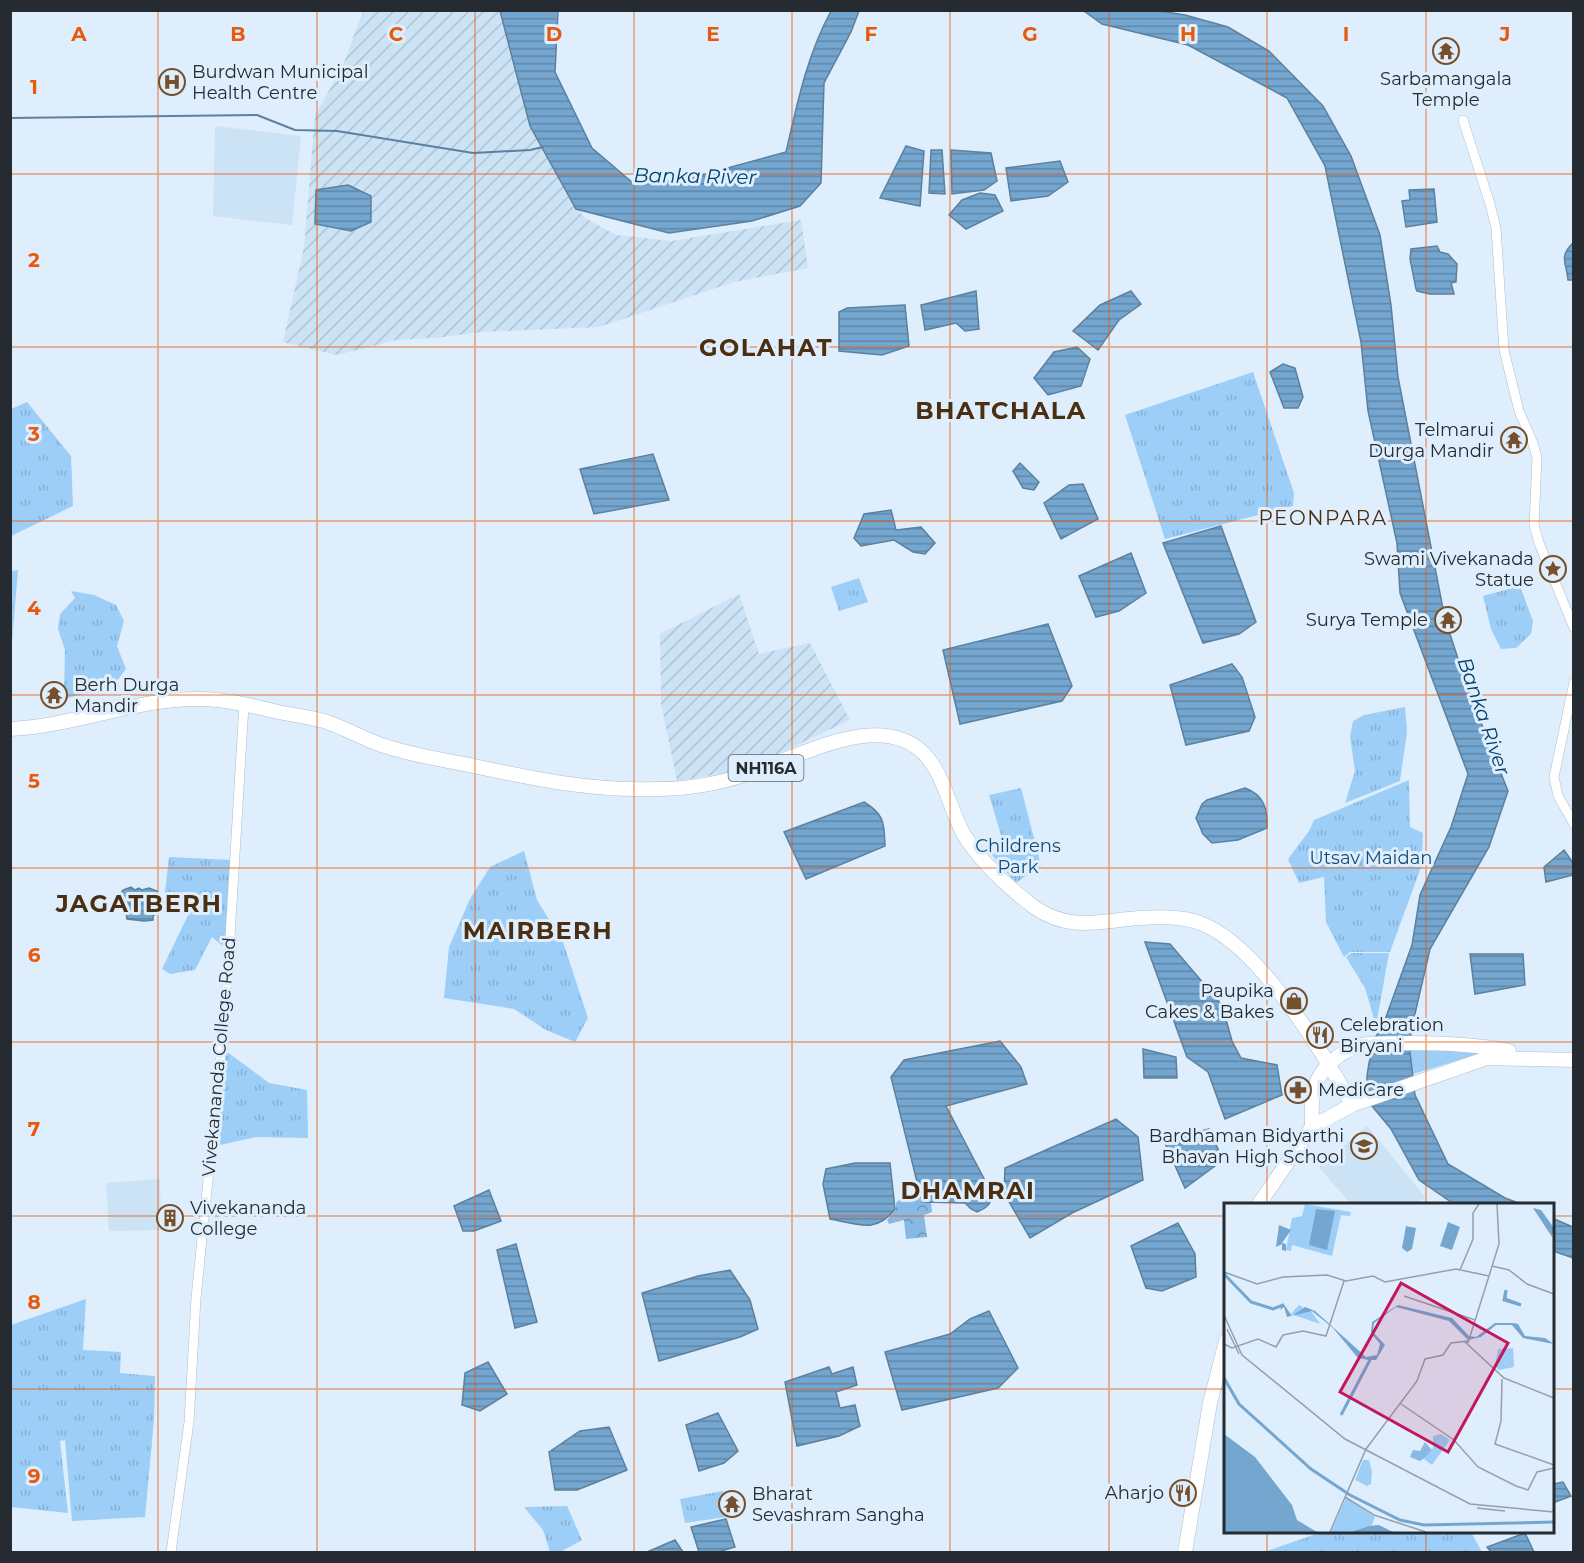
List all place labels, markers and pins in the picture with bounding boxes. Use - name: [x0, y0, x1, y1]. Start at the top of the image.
- temple icon: Sarbamangala Temple: [1431, 36, 1461, 66]
- place label: Burdwan Municipal Health Centre: [192, 61, 369, 104]
- hospital icon: Burdwan Municipal Health Centre: [157, 67, 187, 97]
- place label: Sarbamangala Temple: [1380, 68, 1512, 111]
- place label: Telmarui Durga Mandir: [1368, 419, 1494, 462]
- temple icon: Telmarui Durga Mandir: [1499, 425, 1529, 455]
- place label: Swami Vivekanada Statue: [1364, 548, 1534, 591]
- place icon: Swami Vivekanada Statue: [1538, 554, 1568, 584]
- temple icon: Surya Temple: [1433, 605, 1463, 635]
- place label: Surya Temple: [1306, 609, 1428, 631]
- place label: Berh Durga Mandir: [74, 674, 179, 717]
- temple icon: Berh Durga Mandir: [39, 680, 69, 710]
- place label: Paupika Cakes & Bakes: [1145, 980, 1274, 1023]
- shop icon: Paupika Cakes & Bakes: [1279, 986, 1309, 1016]
- place label: Celebration Biryani: [1340, 1014, 1444, 1057]
- restaurant icon: Celebration Biryani: [1305, 1020, 1335, 1050]
- pharmacy icon: MediCare: [1283, 1075, 1313, 1105]
- place label: MediCare: [1318, 1079, 1404, 1101]
- place label: Bardhaman Bidyarthi Bhavan High School: [1149, 1125, 1344, 1168]
- school or university icon: Bardhaman Bidyarthi Bhavan High School: [1349, 1131, 1379, 1161]
- place label: Vivekananda College: [190, 1197, 306, 1240]
- building icon: Vivekananda College: [155, 1203, 185, 1233]
- restaurant icon: Aharjo: [1168, 1478, 1198, 1508]
- place label: Aharjo: [1105, 1482, 1164, 1504]
- place label: Bharat Sevashram Sangha: [752, 1483, 925, 1526]
- temple icon: Bharat Sevashram Sangha: [717, 1489, 747, 1519]

